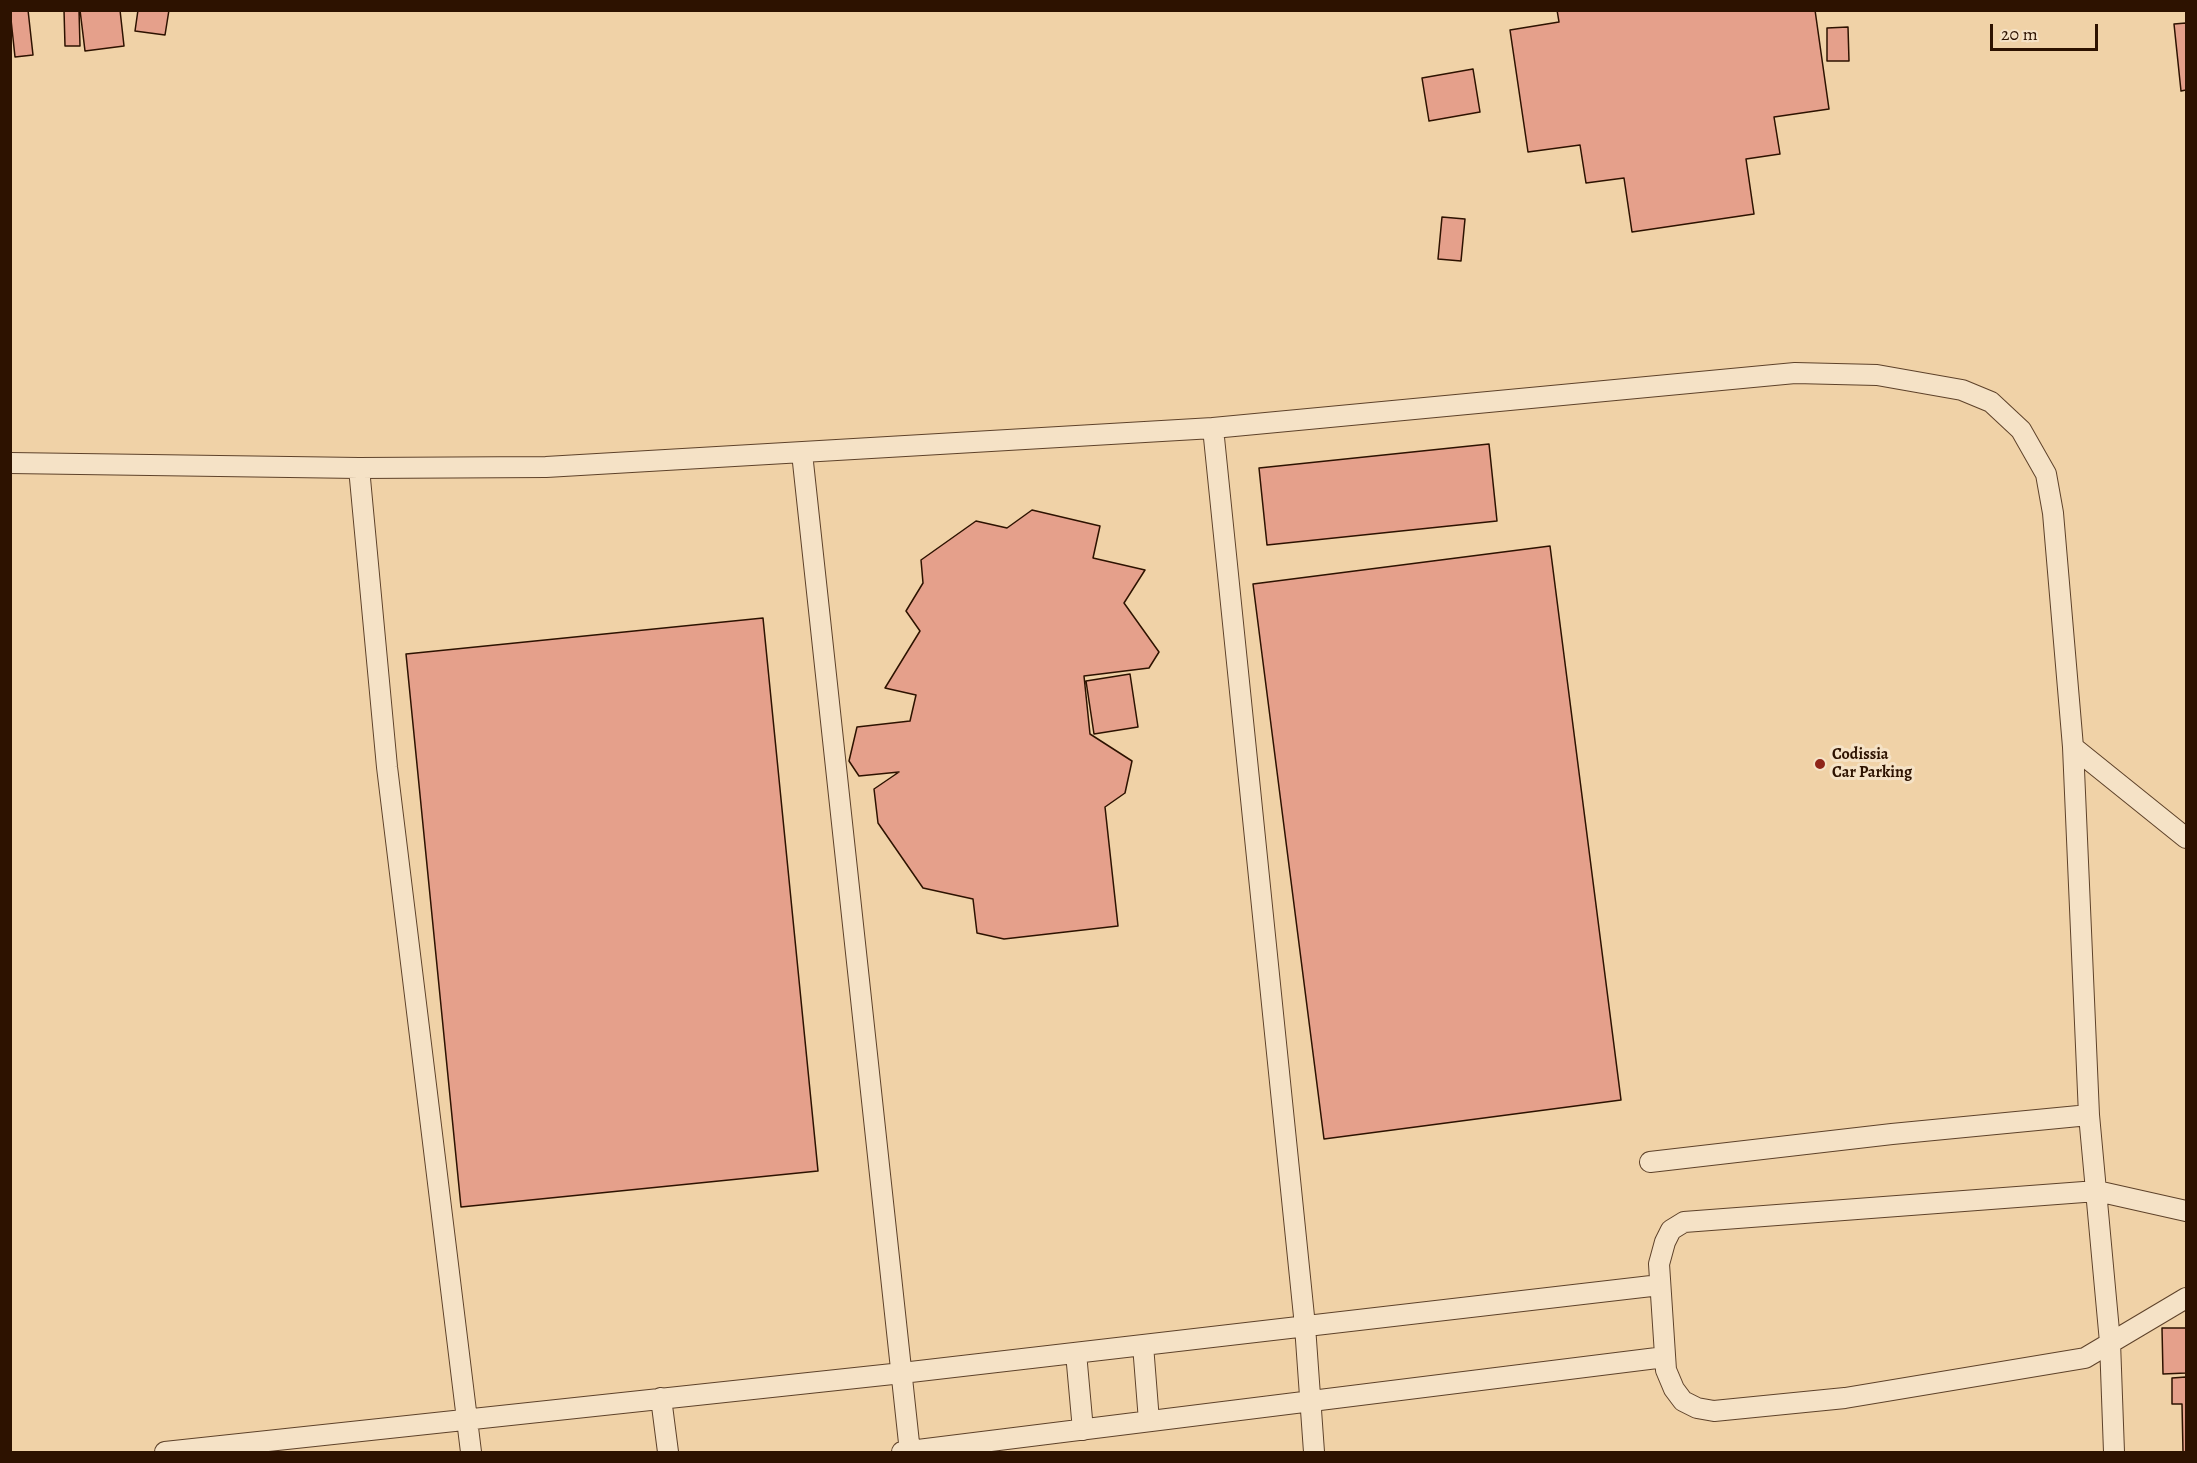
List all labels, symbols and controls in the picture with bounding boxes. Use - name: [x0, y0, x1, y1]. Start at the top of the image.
- scale bar: [1993, 12, 2101, 50]
- text: 20 m: [2001, 22, 2038, 46]
- place label: Codissia Car Parking: [1832, 745, 1912, 783]
- marker: Codissia Car Parking: [1813, 757, 1827, 771]

